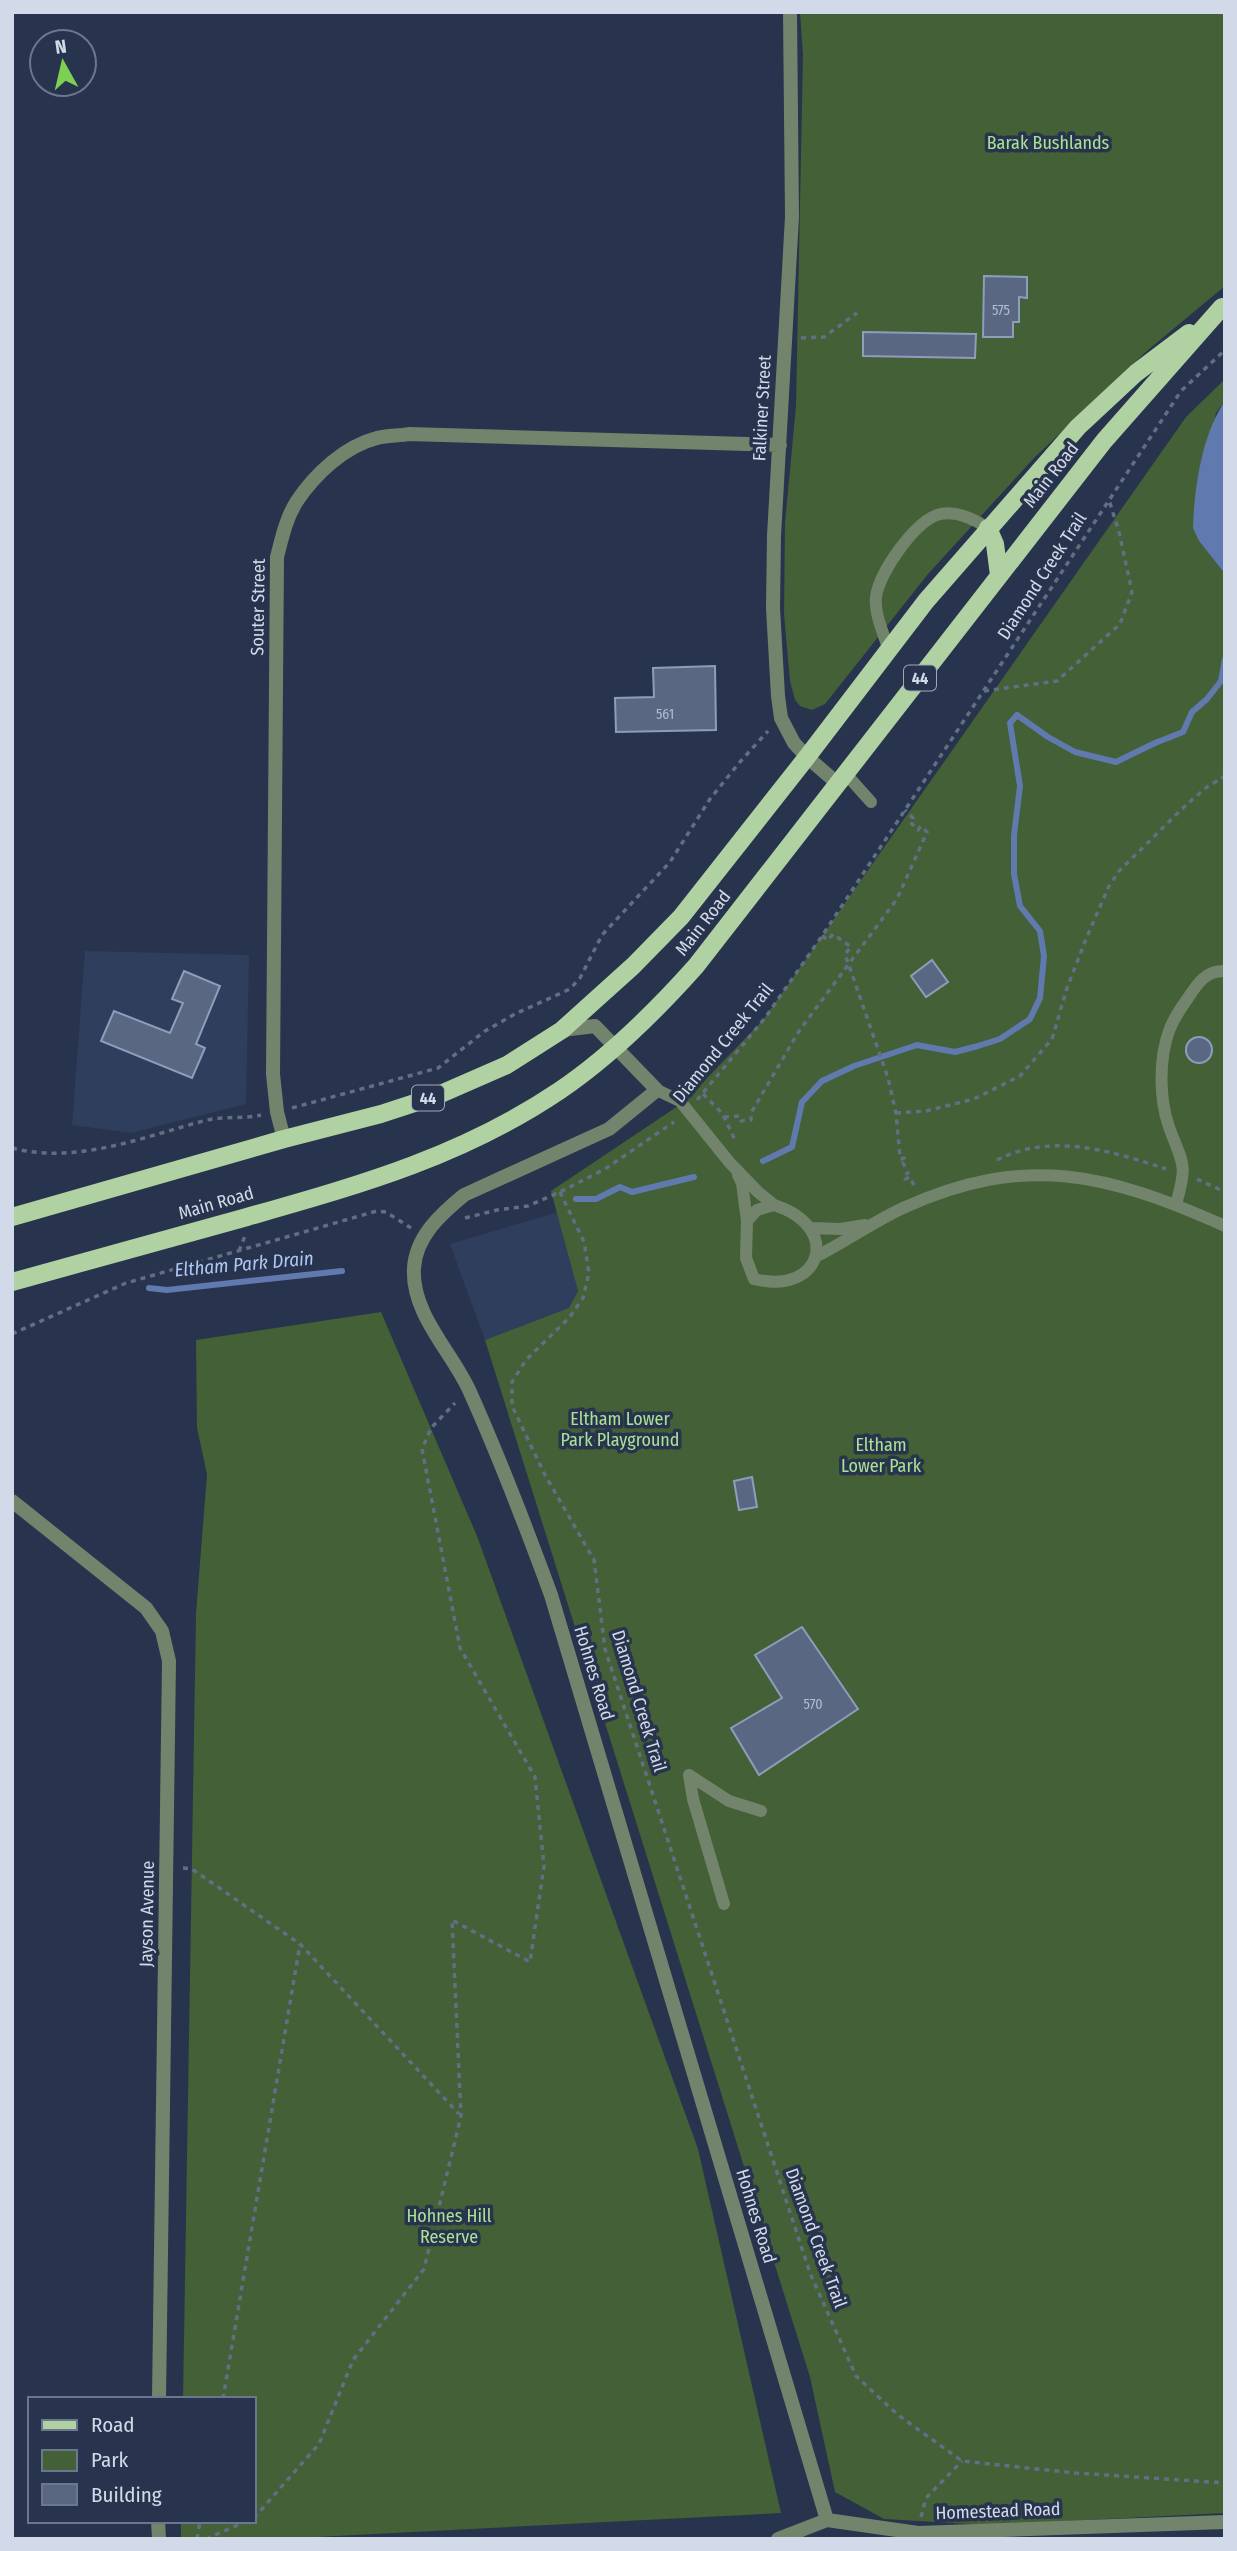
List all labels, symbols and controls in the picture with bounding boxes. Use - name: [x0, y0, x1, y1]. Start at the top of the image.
- north arrow: [28, 28, 98, 98]
- text: N: [53, 34, 68, 59]
- park label: Barak Bushlands: [987, 132, 1110, 154]
- house number: 575: [992, 302, 1010, 319]
- street label: Falkiner Street: [748, 354, 776, 462]
- street label: Main Road: [1019, 438, 1083, 512]
- street label: Diamond Creek Trail: [993, 508, 1091, 644]
- street label: Souter Street: [246, 558, 270, 656]
- road number: 44: [904, 666, 936, 691]
- house number: 561: [656, 706, 674, 723]
- street label: Main Road: [671, 886, 735, 960]
- street label: Diamond Creek Trail: [668, 979, 778, 1107]
- road number: 44: [412, 1086, 444, 1110]
- street label: Main Road: [176, 1182, 256, 1224]
- water label: Eltham Park Drain: [173, 1246, 315, 1282]
- park label: Eltham Lower Park Playground: [561, 1408, 679, 1451]
- park label: Eltham Lower Park: [841, 1434, 922, 1477]
- street label: Hohnes Road: [569, 1623, 619, 1723]
- street label: Diamond Creek Trail: [607, 1627, 671, 1775]
- house number: 570: [804, 1696, 822, 1713]
- street label: Jayson Avenue: [135, 1861, 159, 1967]
- street label: Diamond Creek Trail: [780, 2165, 852, 2311]
- street label: Hohnes Road: [731, 2166, 781, 2266]
- park label: Hohnes Hill Reserve: [406, 2205, 492, 2248]
- legend: [28, 2397, 256, 2523]
- text: Road: [91, 2412, 135, 2438]
- text: Park: [91, 2447, 129, 2473]
- text: Building: [91, 2482, 162, 2508]
- street label: Homestead Road: [935, 2498, 1061, 2524]

